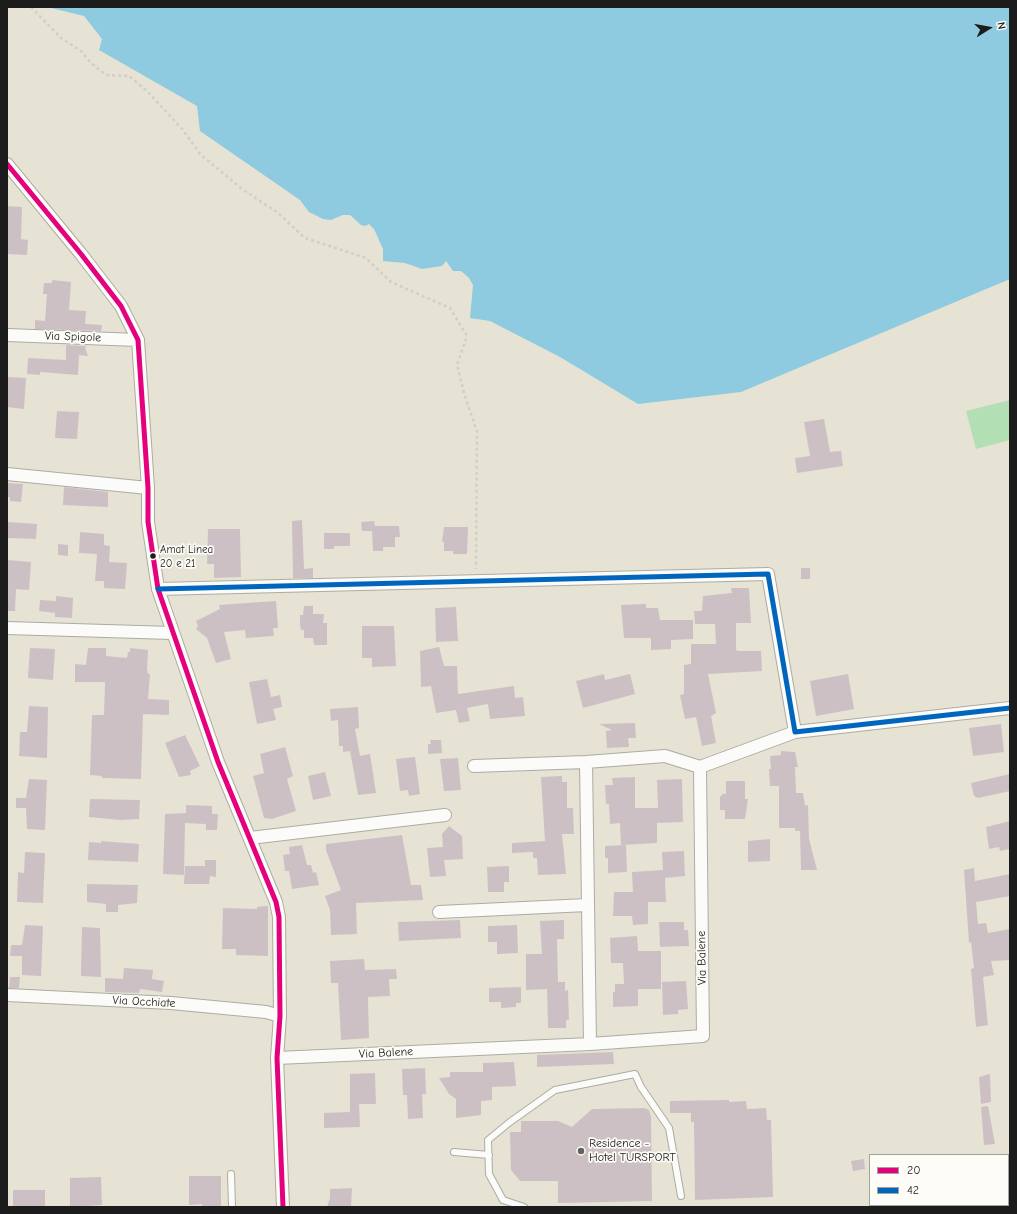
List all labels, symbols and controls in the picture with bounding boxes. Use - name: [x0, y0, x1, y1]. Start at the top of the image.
- north arrow: [969, 8, 1009, 48]
- text: N: [994, 21, 1008, 30]
- street label: Via Spigole: [45, 329, 101, 345]
- place label: Amat Linea 20 e 21: [160, 543, 213, 569]
- marker: Amat Linea 20 e 21: [148, 551, 158, 561]
- street label: Via Balene: [694, 931, 710, 985]
- street label: Via Occhiate: [112, 993, 176, 1011]
- street label: Via Balene: [359, 1044, 413, 1062]
- place label: Residence - Hotel TURSPORT: [589, 1137, 676, 1165]
- marker: Residence - Hotel TURSPORT: [576, 1146, 586, 1156]
- legend: [869, 1154, 1009, 1206]
- text: 20: [907, 1163, 921, 1177]
- text: 42: [907, 1183, 919, 1197]

